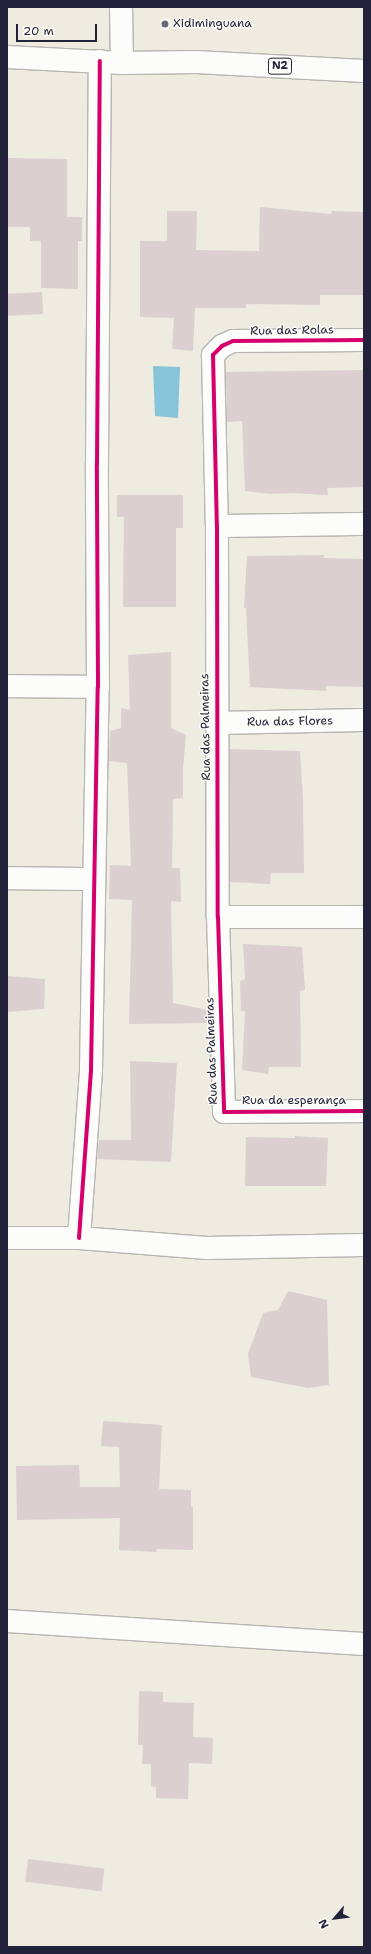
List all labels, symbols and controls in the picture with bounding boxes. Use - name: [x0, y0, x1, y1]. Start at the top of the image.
- scale bar: [18, 16, 99, 42]
- place label: Xidiminguana: [173, 17, 252, 31]
- marker: Xidiminguana: [160, 19, 170, 29]
- text: 20 m: [23, 23, 54, 39]
- road number: N2: [267, 57, 293, 75]
- street label: Rua das Rolas: [250, 323, 334, 339]
- street label: Rua das Palmeiras: [198, 673, 214, 781]
- street label: Rua das Flores: [247, 714, 333, 730]
- street label: Rua das Palmeiras: [203, 997, 221, 1105]
- street label: Rua da esperança: [242, 1094, 346, 1108]
- north arrow: [315, 1898, 355, 1938]
- text: N: [315, 1916, 333, 1931]

